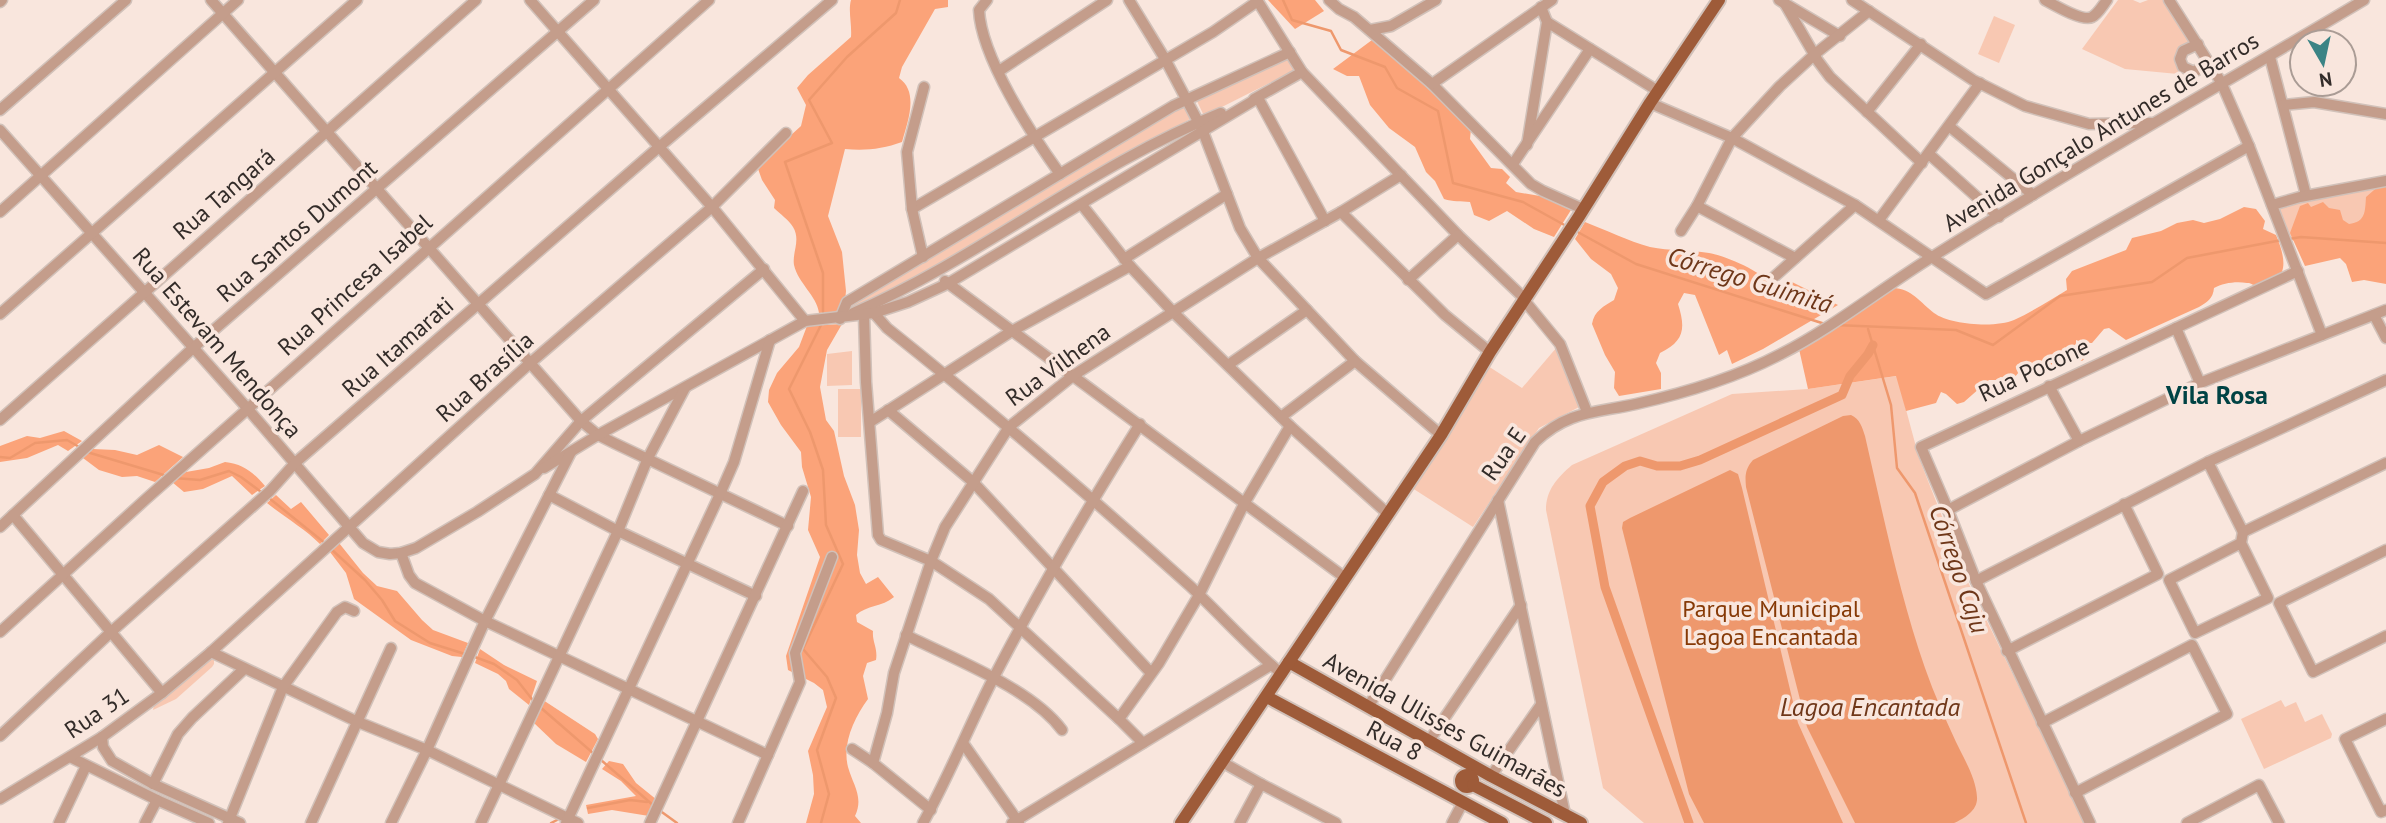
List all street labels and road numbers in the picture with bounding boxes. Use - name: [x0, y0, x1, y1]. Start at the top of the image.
- street label: Avenida Gonçalo Antunes de Barros: [1937, 25, 2264, 238]
- street label: Rua Tangará: [166, 141, 281, 246]
- street label: Rua Santos Dumont: [210, 152, 383, 309]
- street label: Rua Princesa Isabel: [271, 207, 438, 362]
- street label: Rua Estevam Mendonça: [126, 241, 309, 445]
- street label: Rua Itamarati: [335, 290, 460, 404]
- street label: Rua Vilhena: [999, 316, 1116, 413]
- street label: Rua Brasília: [429, 325, 540, 429]
- street label: Rua Pocone: [1973, 330, 2094, 409]
- street label: Rua E: [1474, 421, 1533, 486]
- street label: Avenida Ulisses Guimarães: [1318, 645, 1572, 804]
- street label: Rua 31: [58, 680, 135, 745]
- street label: Rua 8: [1361, 713, 1427, 768]

